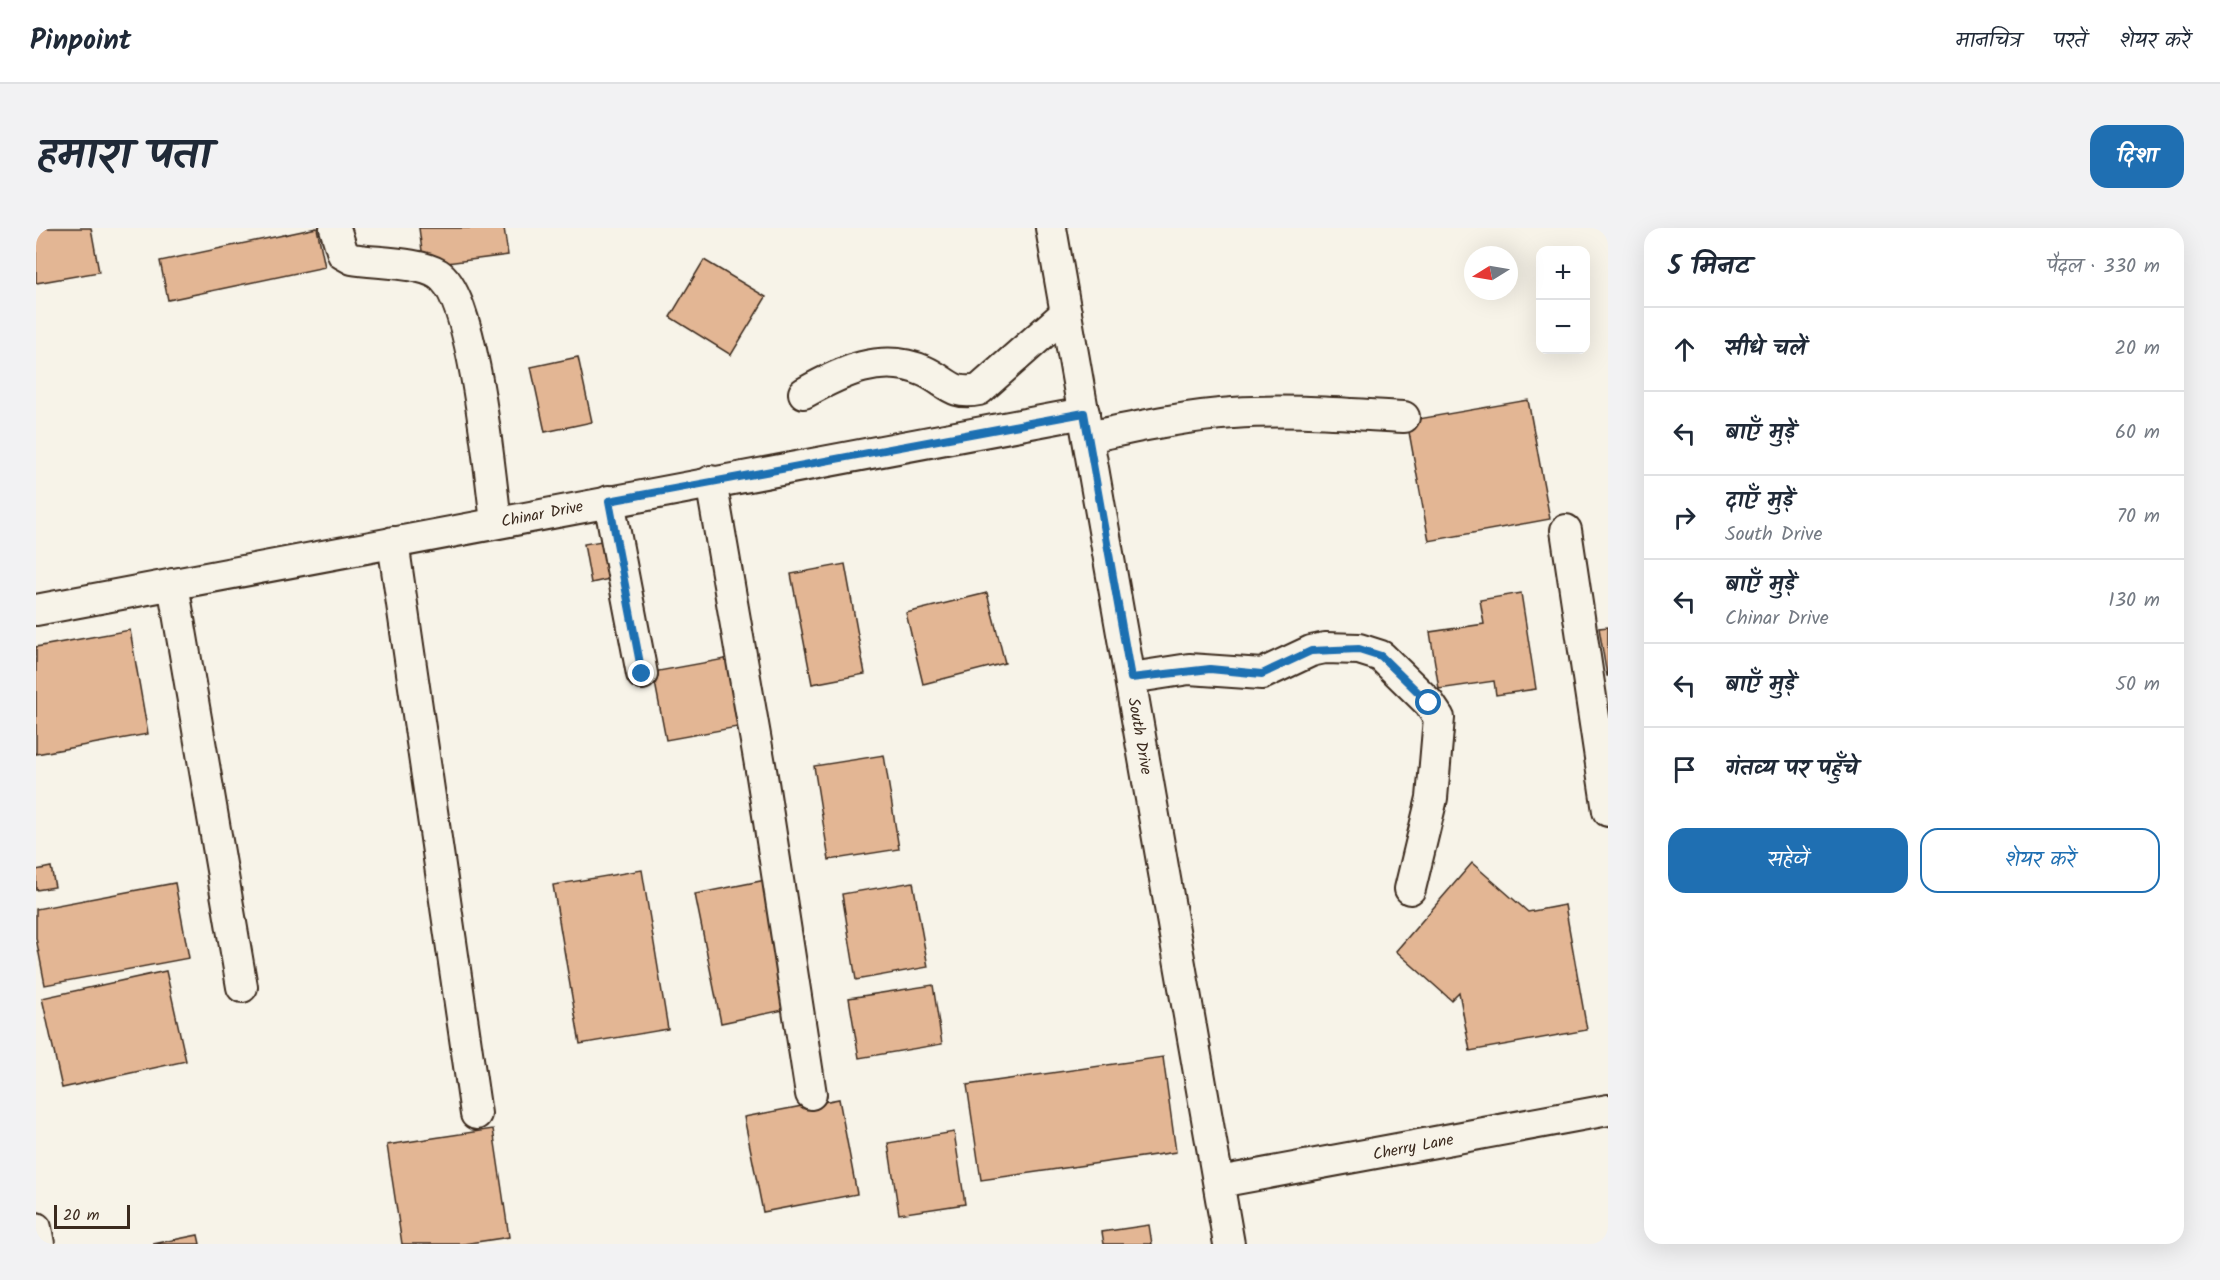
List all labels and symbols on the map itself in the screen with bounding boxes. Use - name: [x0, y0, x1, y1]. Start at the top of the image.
- north arrow: [1464, 246, 1518, 300]
- street label: Chinar Drive: [499, 494, 585, 535]
- route end: [628, 660, 654, 686]
- route start: [1415, 689, 1441, 715]
- street label: South Drive: [1120, 696, 1159, 777]
- street label: Cherry Lane: [1371, 1127, 1456, 1168]
- scale bar: [54, 1202, 130, 1230]

